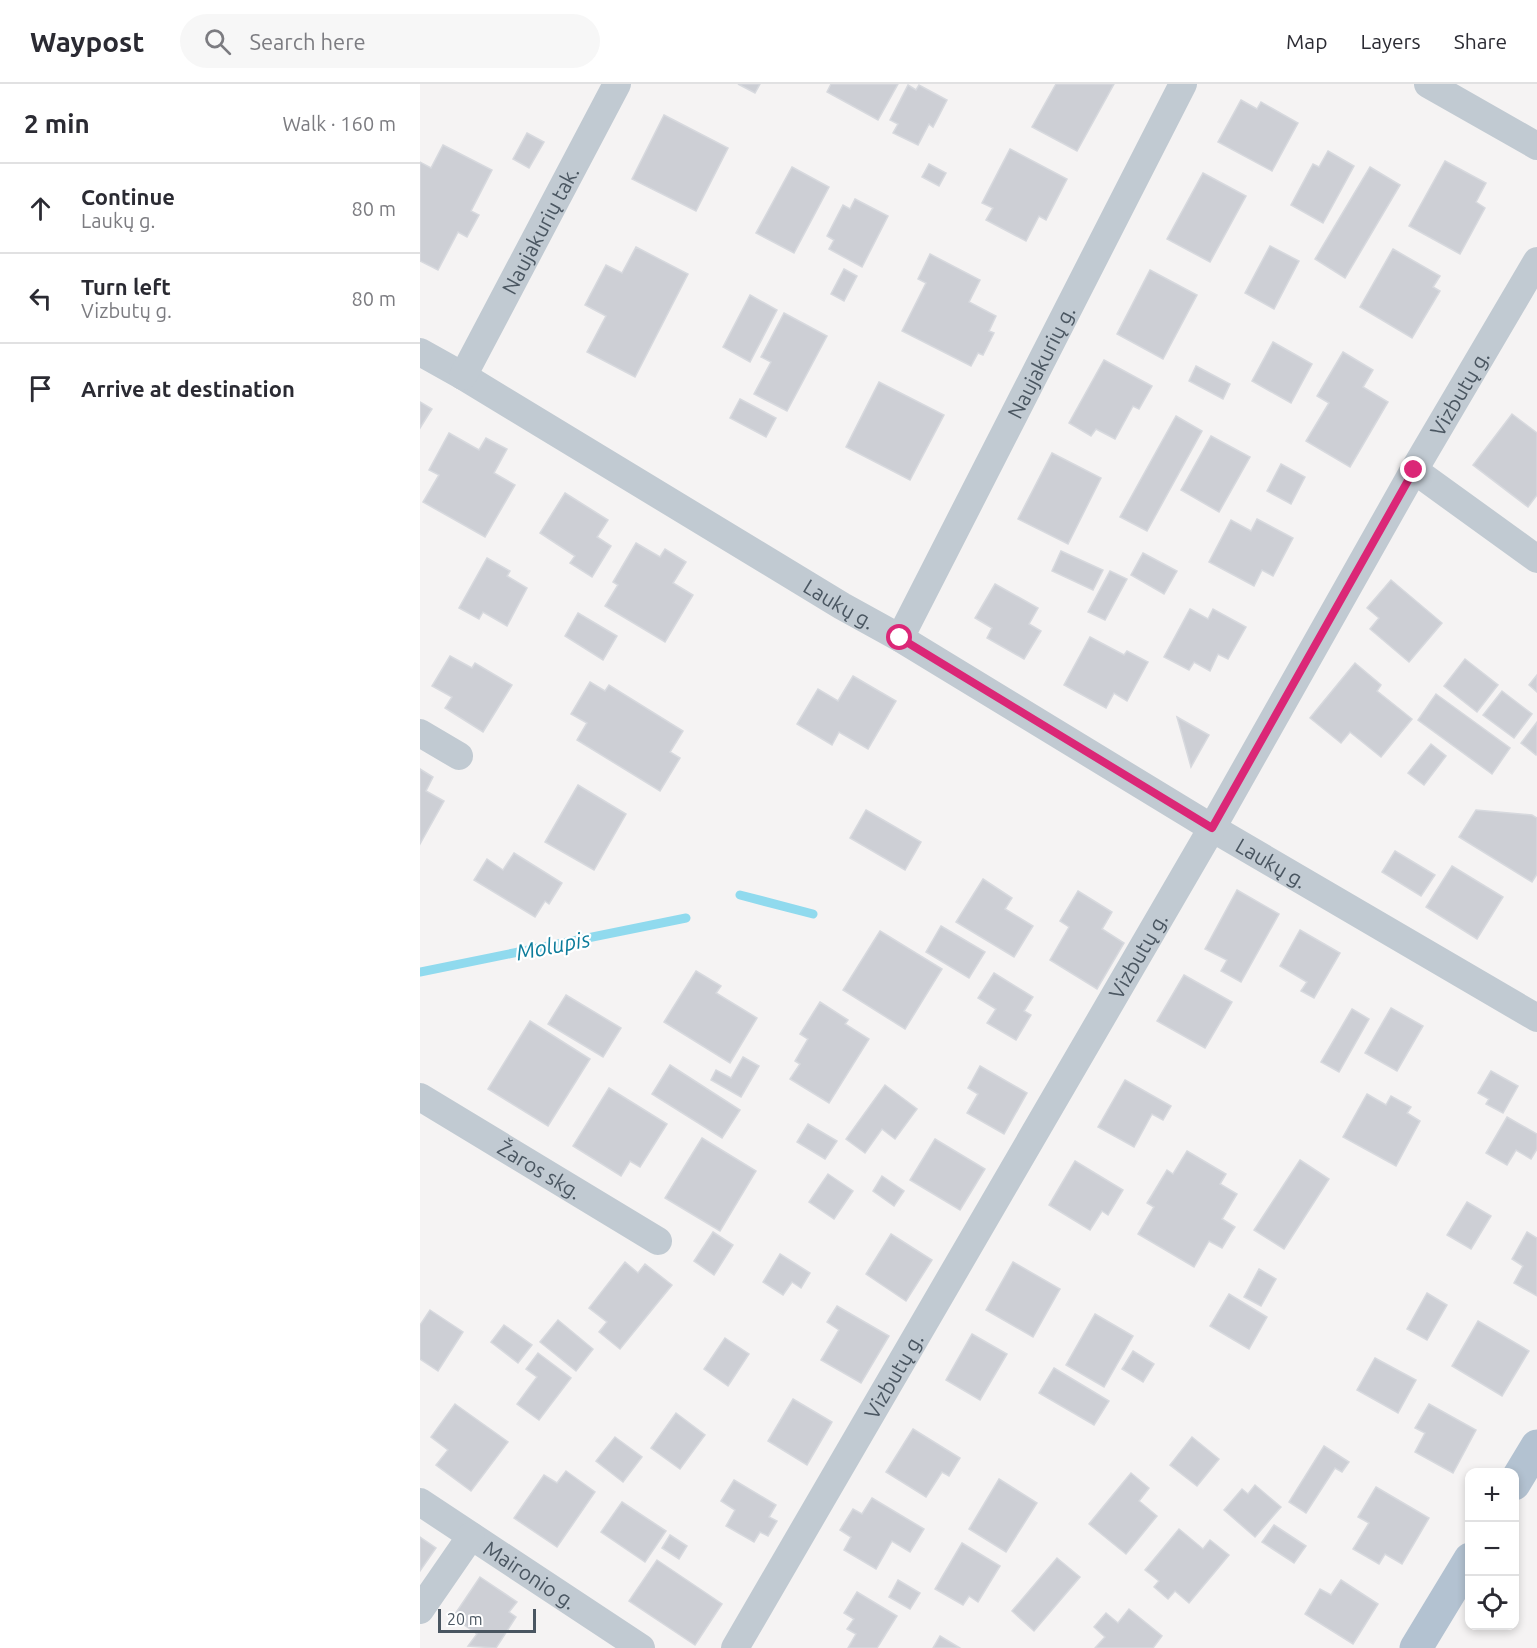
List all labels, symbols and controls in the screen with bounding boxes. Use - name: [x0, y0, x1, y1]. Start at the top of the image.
- search box: [180, 14, 600, 68]
- icon: search: [201, 25, 234, 58]
- text: Waypost: [30, 26, 144, 57]
- text: Search here: [249, 29, 366, 54]
- text: Map: [1286, 29, 1327, 53]
- text: Layers: [1360, 29, 1421, 53]
- text: Share: [1454, 29, 1507, 53]
- text: 2 min: [24, 109, 90, 138]
- text: Walk · 160 m: [283, 112, 396, 135]
- street label: Naujakurių tak.: [496, 162, 583, 298]
- text: Continue: [81, 184, 175, 209]
- icon: ahead: [24, 192, 57, 225]
- text: 80 m: [352, 197, 396, 220]
- text: Laukų g.: [81, 209, 155, 232]
- text: Turn left: [81, 274, 171, 299]
- icon: left: [24, 282, 57, 315]
- text: 80 m: [352, 287, 396, 310]
- text: Vizbutų g.: [81, 299, 172, 322]
- street label: Naujakurių g.: [1002, 302, 1080, 422]
- street label: Vizbutų g.: [1425, 346, 1494, 440]
- icon: arrive: [24, 372, 57, 405]
- text: Arrive at destination: [81, 376, 295, 401]
- route end: [1400, 456, 1426, 482]
- street label: Laukų g.: [799, 574, 879, 634]
- route start: [886, 624, 912, 650]
- street label: Laukų g.: [1232, 833, 1311, 893]
- street label: Vizbutų g.: [1103, 908, 1172, 1003]
- water label: Molupis: [514, 926, 592, 964]
- street label: Žaros skg.: [494, 1135, 586, 1204]
- street label: Vizbutų g.: [859, 1328, 928, 1423]
- map controls: [1465, 1468, 1519, 1630]
- button: +: [1465, 1468, 1519, 1522]
- button: −: [1465, 1522, 1519, 1576]
- street label: Maironio g.: [479, 1536, 581, 1614]
- button: locate: [1465, 1576, 1519, 1630]
- scale bar: [438, 1606, 536, 1634]
- text: 20 m: [447, 1610, 483, 1628]

